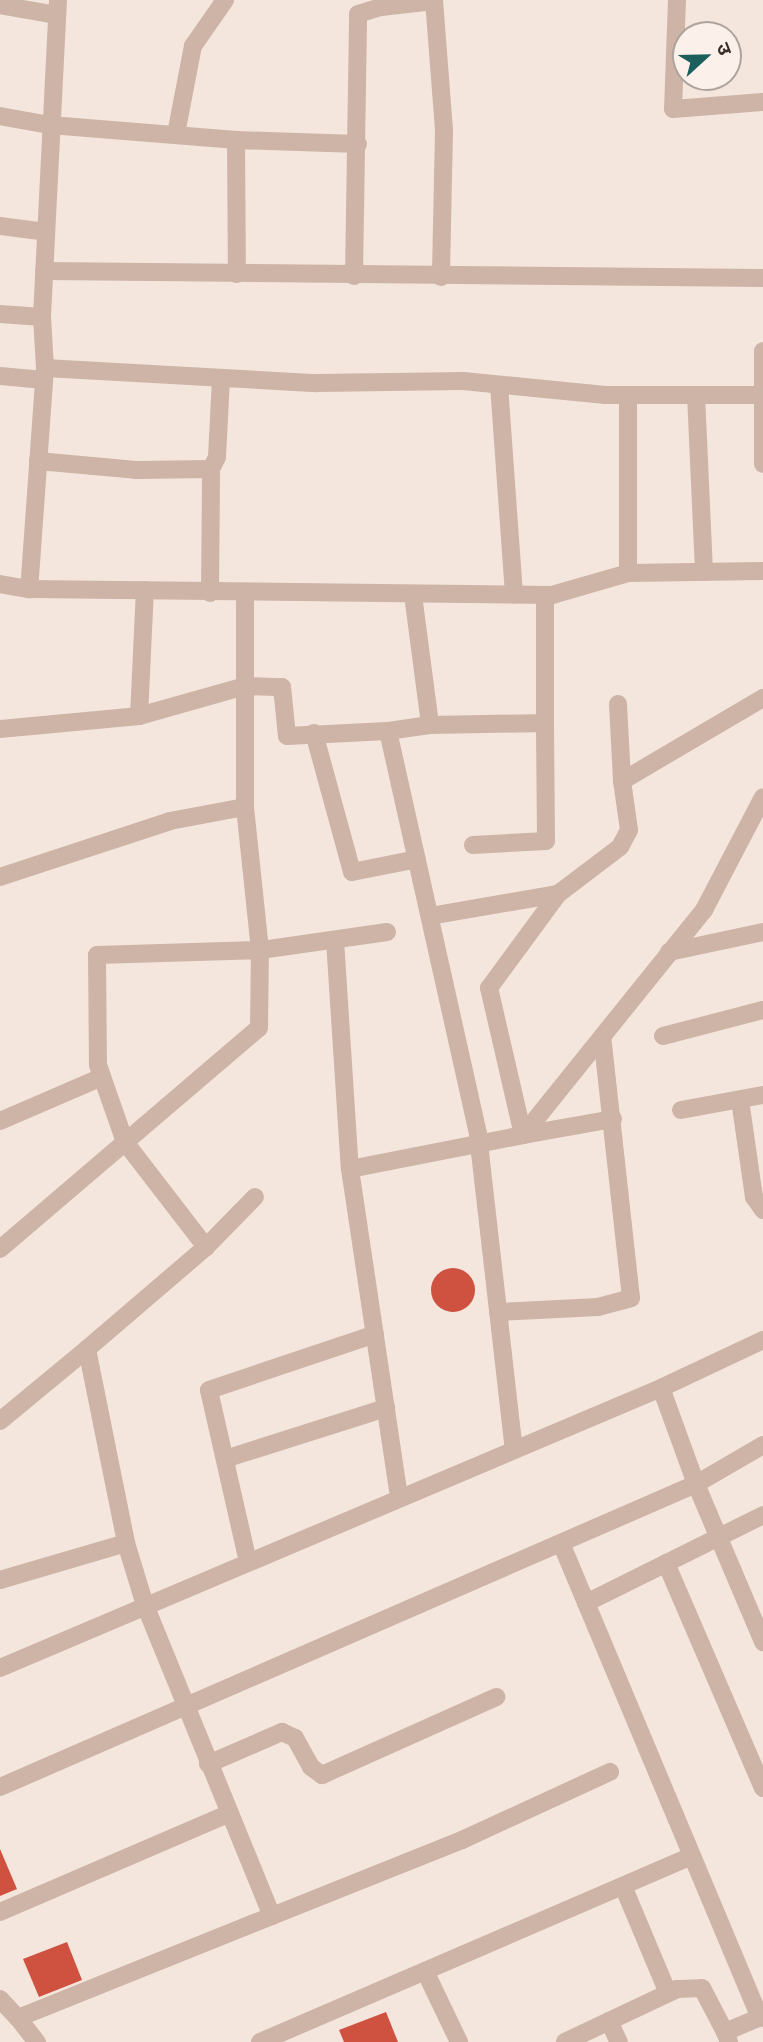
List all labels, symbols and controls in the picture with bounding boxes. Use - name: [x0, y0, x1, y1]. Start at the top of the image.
- north arrow: [672, 21, 742, 91]
- text: उ: [710, 39, 739, 59]

